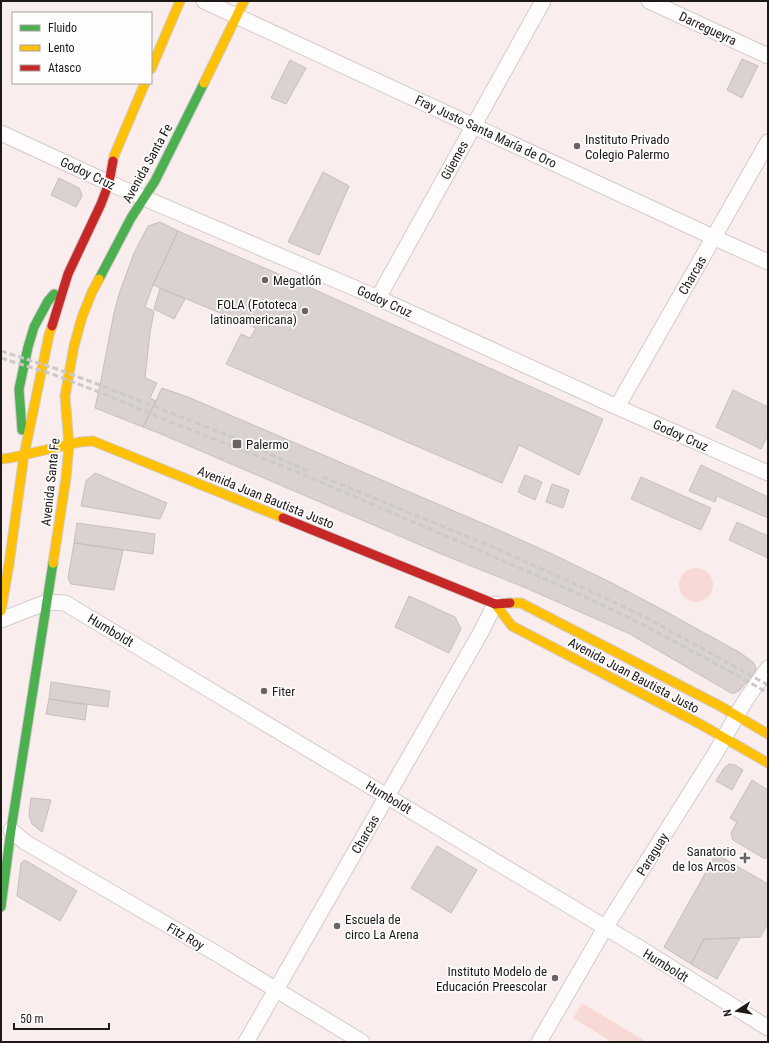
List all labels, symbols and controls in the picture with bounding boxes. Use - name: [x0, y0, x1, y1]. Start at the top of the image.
- street label: Darregueyra: [677, 9, 739, 48]
- legend: [12, 12, 152, 84]
- text: Fluido: [48, 21, 77, 35]
- text: Lento: [48, 41, 75, 55]
- text: Atasco: [48, 61, 81, 75]
- street label: Fray Justo Santa María de Oro: [413, 92, 559, 171]
- street label: Avenida Santa Fe: [119, 121, 175, 205]
- place label: Instituto Privado Colegio Palermo: [585, 132, 670, 162]
- street label: Güemes: [438, 138, 471, 182]
- marker: Instituto Privado Colegio Palermo: [572, 141, 582, 151]
- street label: Godoy Cruz: [58, 154, 118, 193]
- street label: Charcas: [675, 253, 709, 297]
- place label: Megatlón: [273, 273, 321, 288]
- marker: Megatlón: [260, 275, 270, 285]
- street label: Godoy Cruz: [355, 283, 415, 320]
- place label: FOLA (Fototeca latinoamericana): [210, 297, 297, 327]
- marker: FOLA (Fototeca latinoamericana): [300, 306, 310, 316]
- street label: Godoy Cruz: [651, 417, 711, 454]
- street label: Avenida Santa Fe: [38, 437, 63, 527]
- place label: Palermo: [246, 437, 289, 452]
- marker: Palermo: [231, 438, 243, 450]
- street label: Avenida Juan Bautista Justo: [195, 463, 336, 532]
- street label: Humboldt: [85, 611, 136, 650]
- street label: Avenida Juan Bautista Justo: [566, 635, 702, 716]
- place label: Fiter: [272, 684, 295, 699]
- marker: Fiter: [259, 686, 269, 696]
- street label: Humboldt: [363, 778, 414, 817]
- street label: Charcas: [348, 812, 382, 856]
- street label: Paraguay: [633, 830, 672, 878]
- place label: Sanatorio de los Arcos: [672, 844, 736, 874]
- marker: Sanatorio de los Arcos: [739, 852, 751, 864]
- place label: Escuela de circo La Arena: [345, 912, 419, 942]
- street label: Fitz Roy: [164, 920, 208, 953]
- marker: Escuela de circo La Arena: [332, 921, 342, 931]
- street label: Humboldt: [640, 946, 691, 985]
- place label: Instituto Modelo de Educación Preescolar: [436, 964, 547, 994]
- marker: Instituto Modelo de Educación Preescolar: [550, 973, 560, 983]
- north arrow: [717, 991, 757, 1031]
- scale bar: [14, 1005, 109, 1031]
- text: N: [721, 1008, 735, 1018]
- text: 50 m: [20, 1012, 44, 1026]

